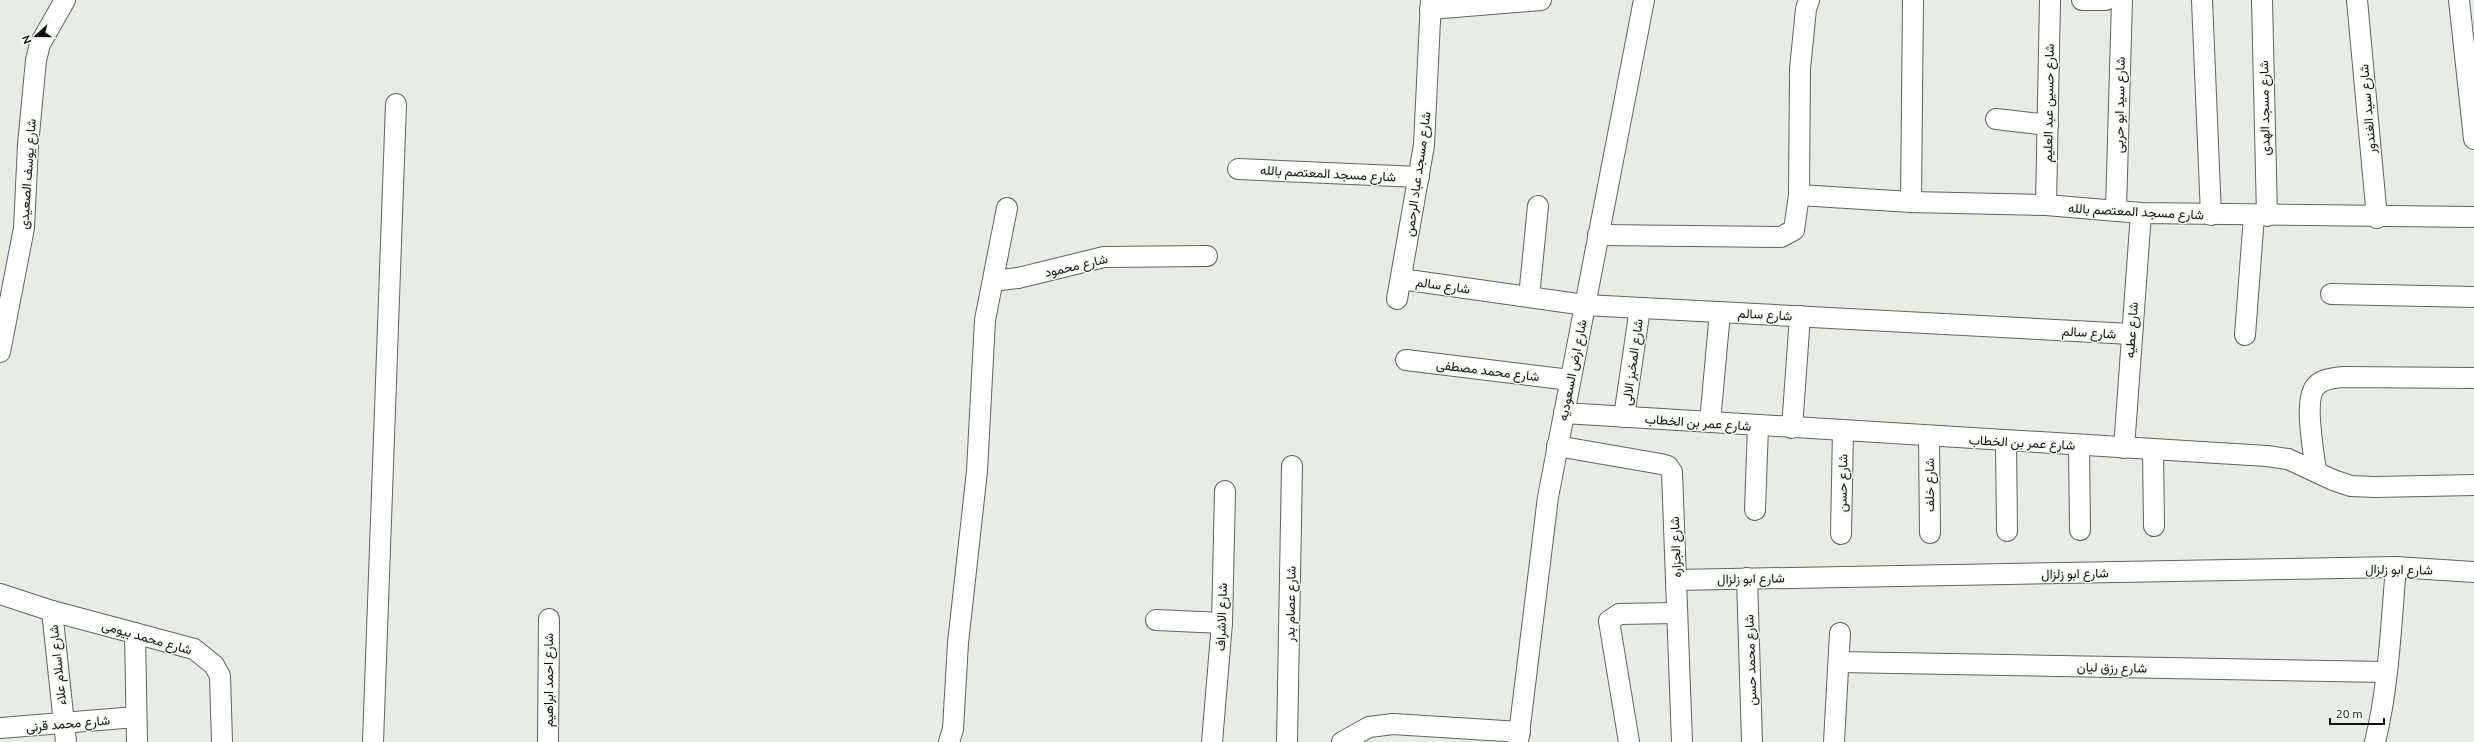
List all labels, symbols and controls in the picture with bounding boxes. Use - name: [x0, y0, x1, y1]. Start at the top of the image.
- north arrow: [16, 16, 56, 56]
- text: N: [20, 34, 34, 46]
- street label: شارع حسين عبد العليم: [2040, 43, 2059, 163]
- street label: شارع سيد ابو حربى: [2111, 57, 2130, 153]
- street label: شارع مسجد الهدى: [2256, 60, 2275, 156]
- street label: شارع سيد الغندور: [2356, 63, 2381, 155]
- street label: شارع مسجد عباد الرحمن: [1401, 111, 1436, 238]
- street label: شارع يوسف الصعيدى: [16, 118, 41, 230]
- street label: شارع مسجد المعتصم بالله: [1259, 162, 1396, 187]
- street label: شارع مسجد المعتصم بالله: [2067, 200, 2204, 225]
- street label: شارع محمود: [1043, 251, 1110, 282]
- street label: شارع سالم: [1414, 274, 1471, 299]
- street label: شارع عطيه: [2122, 302, 2143, 359]
- street label: شارع سالم: [1737, 306, 1793, 325]
- street label: شارع ارض السعوديه: [1555, 318, 1592, 422]
- street label: شارع المخبز الالى: [1619, 318, 1648, 407]
- street label: شارع سالم: [2061, 324, 2117, 343]
- street label: شارع محمد مصطفى: [1435, 357, 1540, 386]
- street label: شارع عمر بن الخطاب: [1644, 411, 1752, 436]
- street label: شارع عمر بن الخطاب: [1968, 432, 2076, 455]
- street label: شارع حسن: [1834, 454, 1853, 512]
- street label: شارع خلف: [1922, 458, 1939, 512]
- street label: شارع الجزاره: [1667, 516, 1686, 578]
- street label: شارع ابو زلزال: [2365, 561, 2433, 580]
- street label: شارع ابو زلزال: [2041, 565, 2109, 584]
- street label: شارع عصام بدر: [1282, 566, 1301, 643]
- street label: شارع ابو زلزال: [1717, 570, 1785, 589]
- street label: شارع الاشراف: [1213, 583, 1232, 651]
- street label: شارع محمد حسن: [1741, 614, 1762, 706]
- street label: شارع محمد بيومى: [100, 617, 194, 659]
- street label: شارع اسلام علاء: [46, 624, 71, 706]
- street label: شارع احمد ابراهيم: [541, 633, 558, 727]
- street label: شارع رزق ليان: [2077, 659, 2147, 678]
- scale bar: [2330, 700, 2384, 726]
- text: 20 m: [2336, 707, 2363, 720]
- street label: شارع محمد قرنى: [25, 712, 111, 737]

